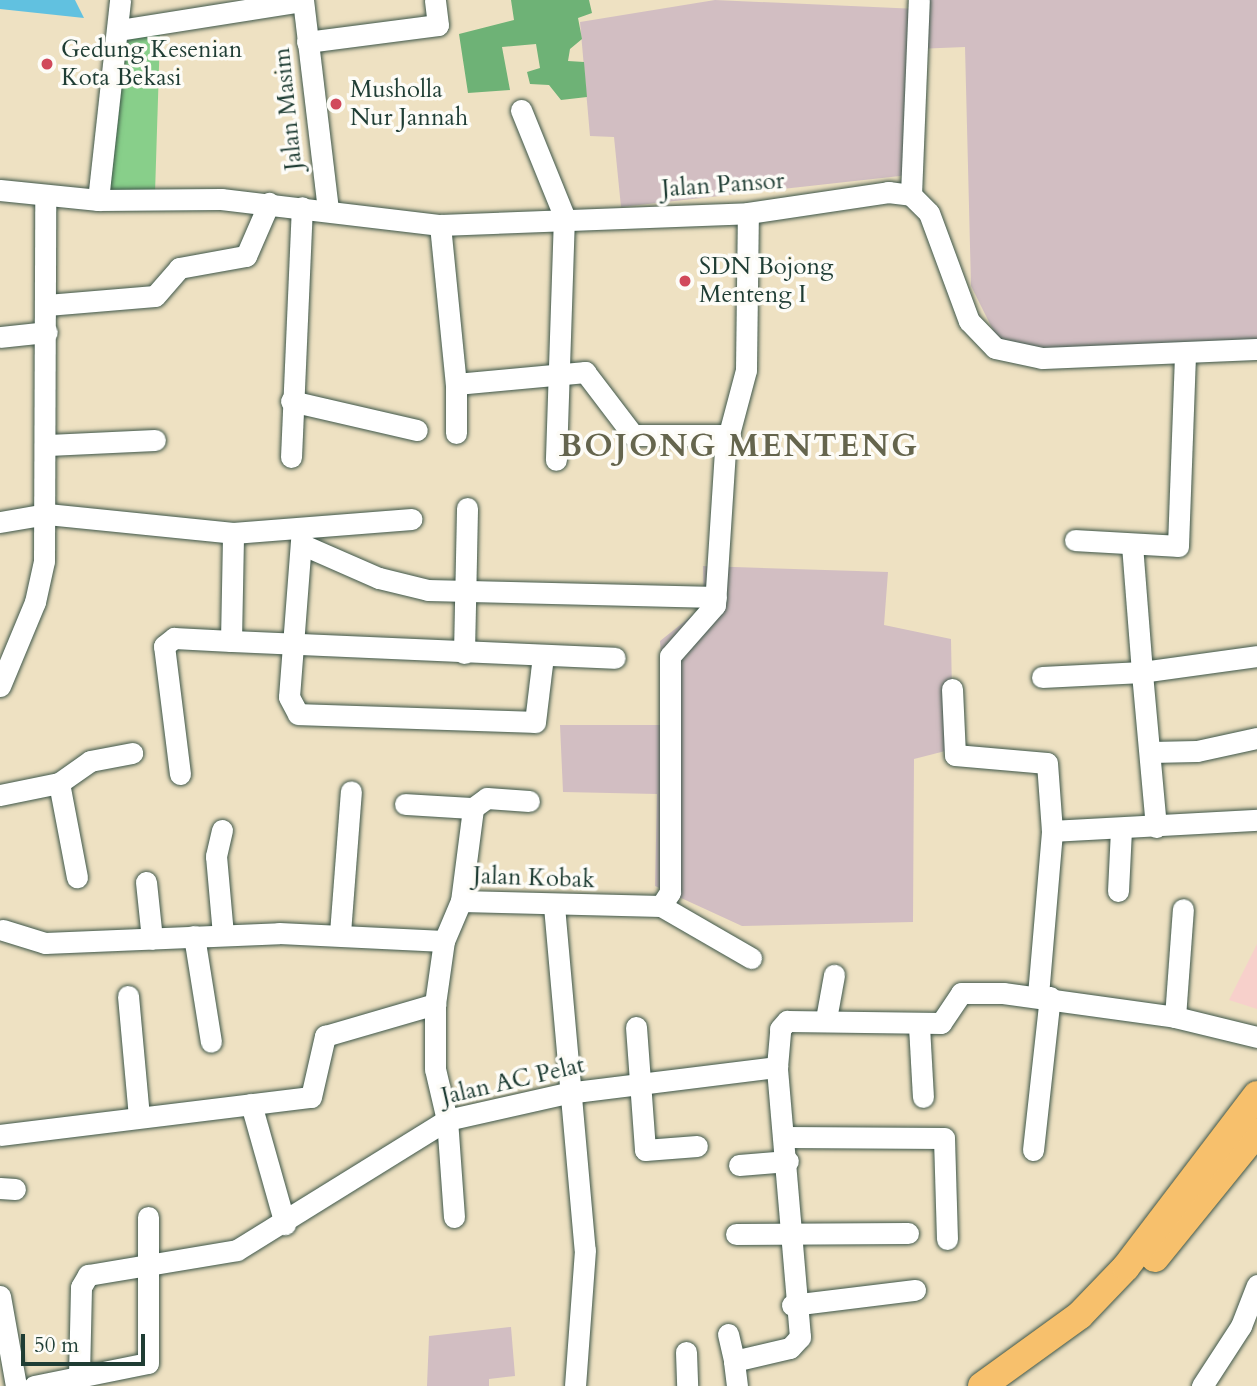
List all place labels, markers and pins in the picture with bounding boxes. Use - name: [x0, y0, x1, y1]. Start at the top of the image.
- place label: Gedung Kesenian Kota Bekasi: [61, 36, 242, 92]
- marker: Gedung Kesenian Kota Bekasi: [39, 56, 55, 72]
- place label: Musholla Nur Jannah: [350, 76, 468, 132]
- marker: Musholla Nur Jannah: [328, 96, 344, 112]
- place label: SDN Bojong Menteng I: [699, 253, 834, 309]
- marker: SDN Bojong Menteng I: [677, 273, 693, 289]

